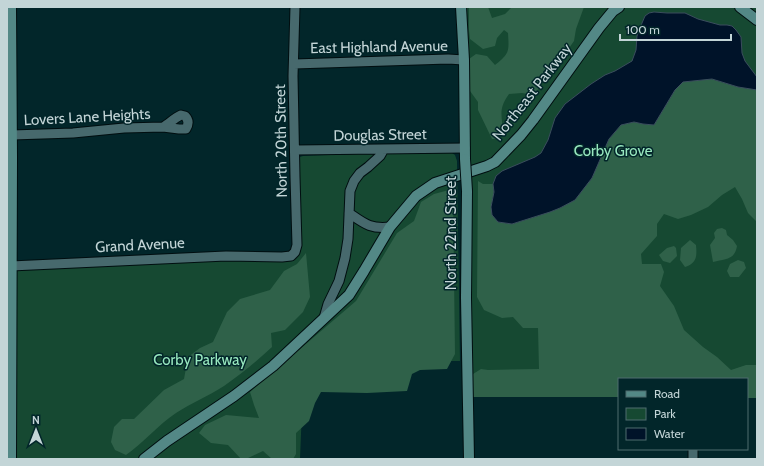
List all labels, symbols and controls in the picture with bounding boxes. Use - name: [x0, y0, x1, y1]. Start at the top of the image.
- scale bar: [620, 16, 731, 42]
- text: 100 m: [626, 22, 660, 37]
- street label: East Highland Avenue: [310, 37, 448, 57]
- street label: Northeast Parkway: [488, 39, 576, 144]
- street label: North 20th Street: [271, 84, 291, 198]
- street label: Lovers Lane Heights: [23, 105, 151, 129]
- street label: Douglas Street: [333, 125, 427, 145]
- park label: Corby Grove: [574, 142, 653, 160]
- street label: North 22nd Street: [442, 176, 460, 290]
- street label: Grand Avenue: [95, 234, 185, 256]
- park label: Corby Parkway: [153, 351, 247, 369]
- legend: [618, 378, 748, 450]
- text: Road: [654, 386, 680, 401]
- text: Park: [654, 406, 676, 421]
- north arrow: [16, 410, 56, 450]
- text: N: [32, 413, 40, 427]
- text: Water: [654, 426, 685, 441]

